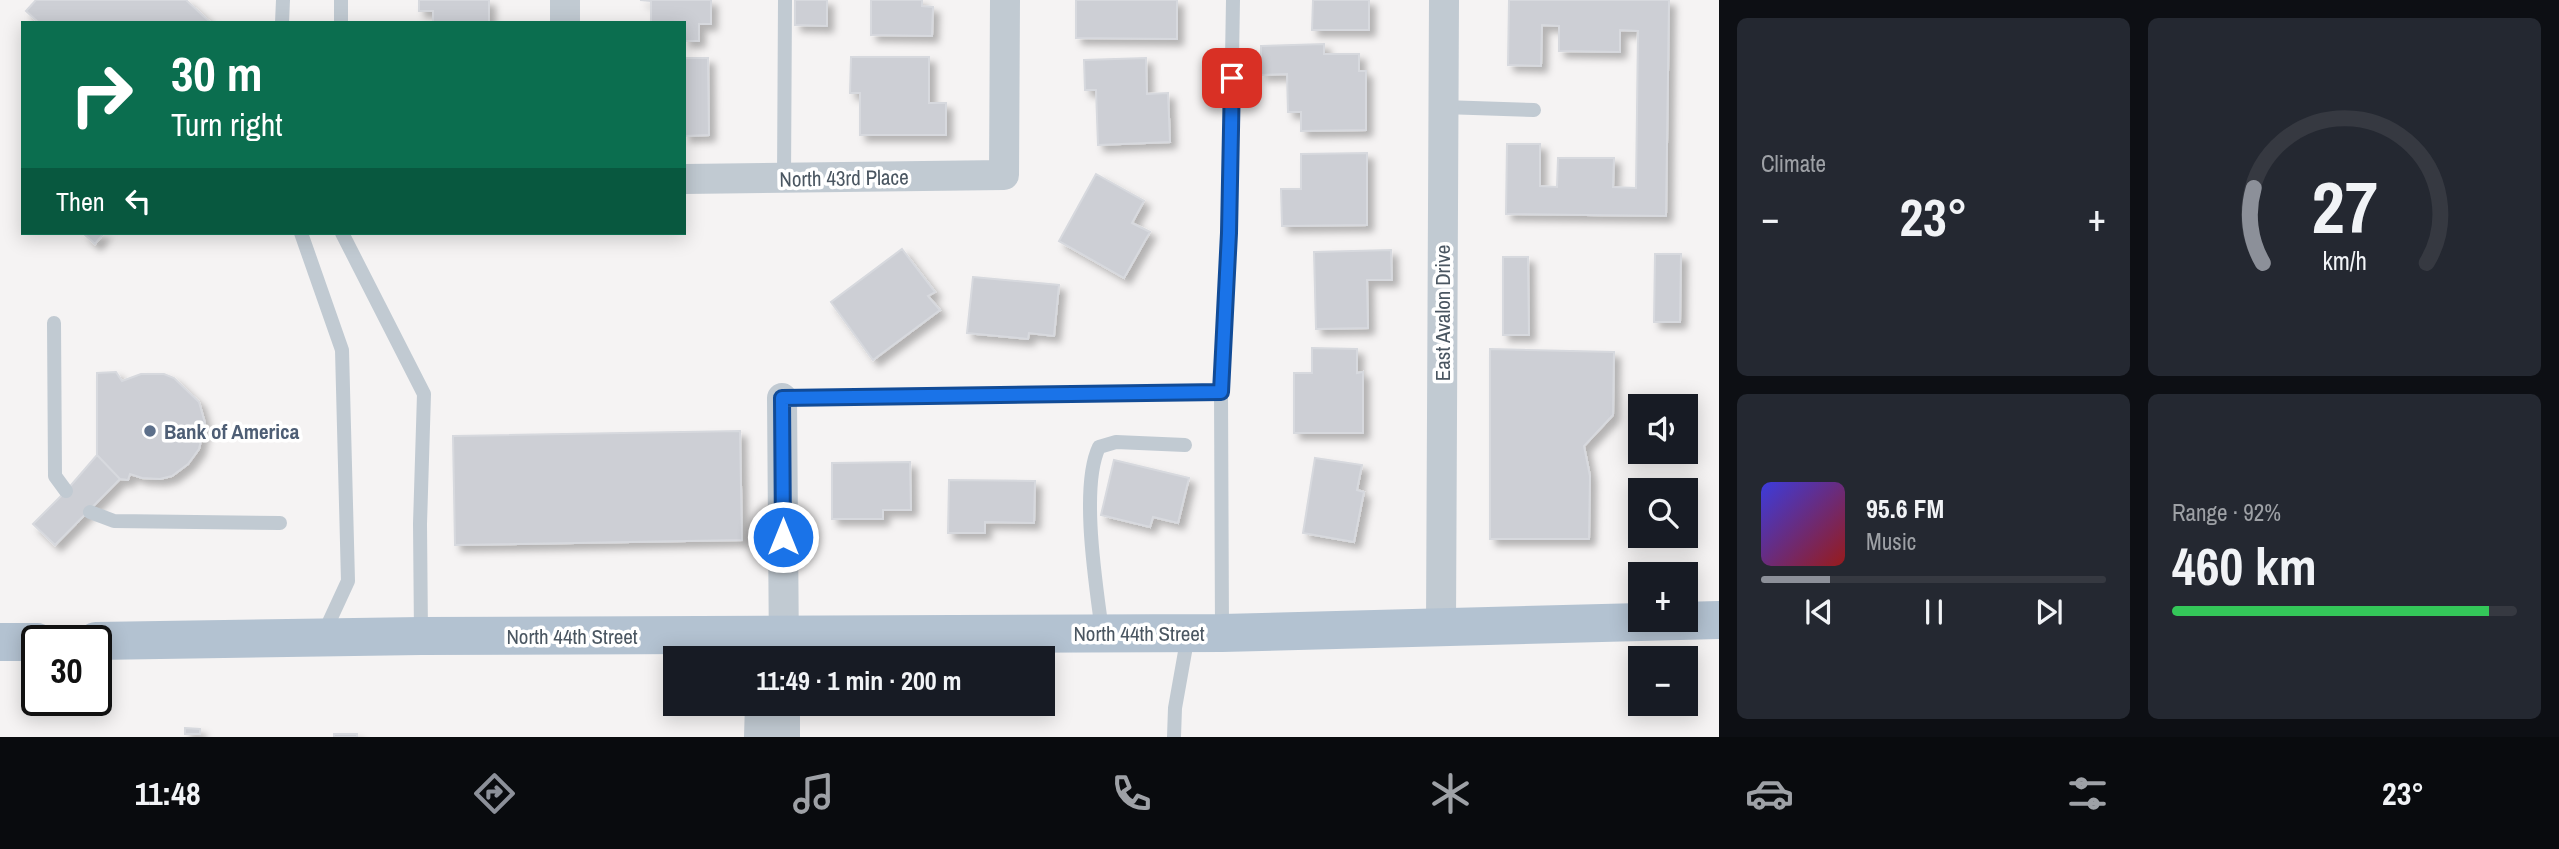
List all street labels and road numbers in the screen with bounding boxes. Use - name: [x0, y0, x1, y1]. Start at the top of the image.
- street label: North 43rd Place: [779, 162, 909, 194]
- street label: East Avalon Drive: [1428, 245, 1457, 381]
- street label: North 44th Street: [1073, 619, 1205, 648]
- street label: North 44th Street: [506, 622, 638, 651]

